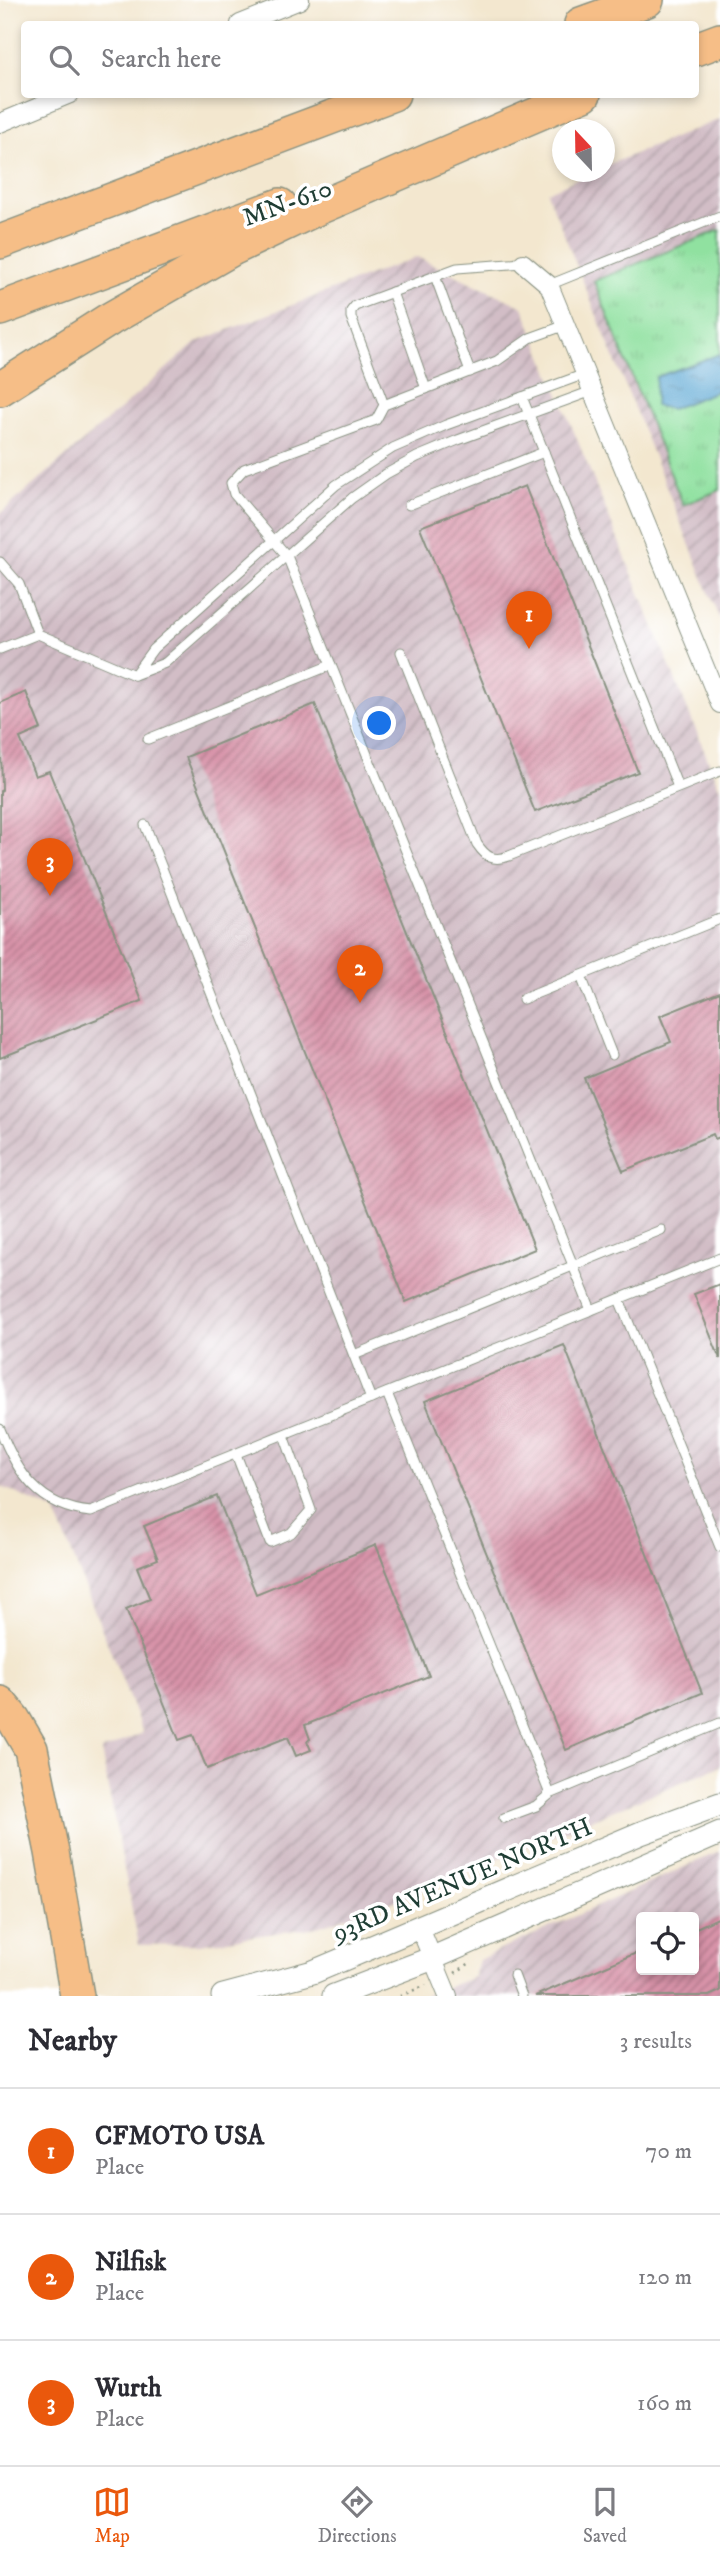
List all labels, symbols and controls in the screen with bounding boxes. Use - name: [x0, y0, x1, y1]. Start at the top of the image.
- search box: [21, 21, 699, 98]
- icon: search: [45, 41, 83, 79]
- text: Search here: [101, 43, 221, 76]
- north arrow: [552, 119, 615, 182]
- street label: MN-610: [238, 172, 337, 235]
- pin: 1: [506, 591, 552, 649]
- your location: [362, 706, 396, 740]
- pin: 3: [27, 838, 73, 896]
- pin: 2: [337, 945, 383, 1003]
- street label: 93RD AVENUE NORTH: [326, 1811, 597, 1951]
- map controls: [636, 1912, 699, 1975]
- button: locate: [636, 1912, 699, 1975]
- text: Nearby: [28, 2023, 117, 2060]
- text: 3 results: [620, 2027, 692, 2056]
- text: CFMOTO USA: [95, 2120, 264, 2153]
- text: 1: [47, 2137, 55, 2166]
- text: 70 m: [645, 2137, 692, 2166]
- text: Place: [95, 2153, 144, 2182]
- text: Nilfisk: [95, 2246, 166, 2279]
- text: 2: [45, 2263, 57, 2292]
- text: 120 m: [638, 2263, 692, 2292]
- text: Place: [95, 2279, 144, 2308]
- text: Wurth: [95, 2372, 162, 2405]
- text: 3: [47, 2389, 55, 2418]
- text: 160 m: [637, 2389, 692, 2418]
- text: Place: [95, 2405, 144, 2434]
- tab: Map: [93, 2483, 131, 2548]
- tab: Directions: [318, 2483, 397, 2548]
- tab: Saved: [583, 2483, 627, 2548]

